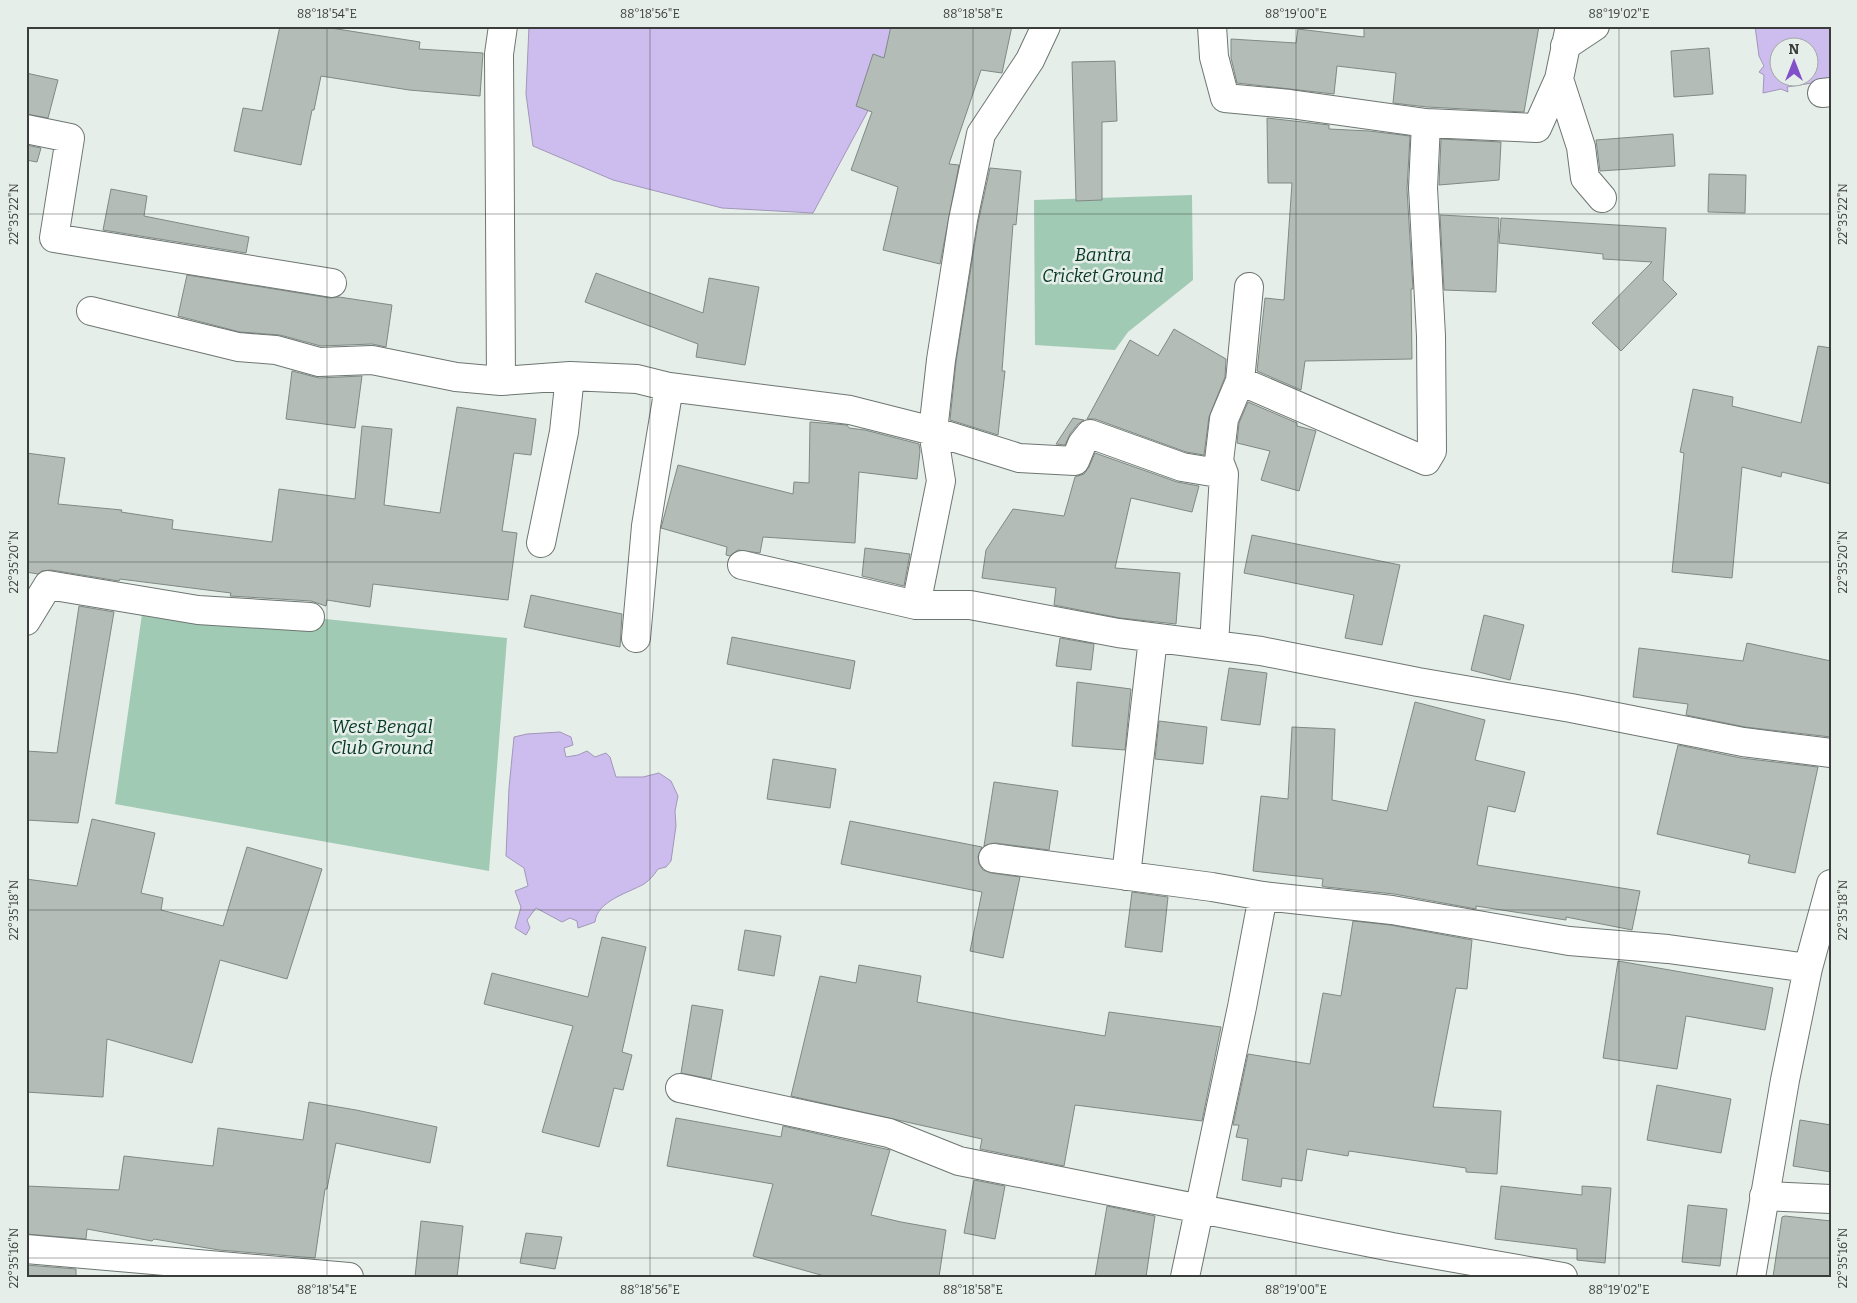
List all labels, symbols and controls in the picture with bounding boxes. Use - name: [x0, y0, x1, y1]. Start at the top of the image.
- text: 88°18'54"E: [297, 7, 357, 21]
- text: 88°18'56"E: [620, 7, 680, 21]
- text: 88°18'58"E: [943, 7, 1003, 21]
- text: 88°19'00"E: [1265, 7, 1327, 21]
- text: 88°19'02"E: [1589, 7, 1649, 21]
- north arrow: [1770, 38, 1820, 88]
- text: N: [1789, 41, 1800, 58]
- text: 22°35'22"N: [7, 183, 21, 245]
- text: 22°35'22"N: [1836, 183, 1850, 245]
- park label: Bantra Cricket Ground: [1042, 244, 1164, 287]
- text: 22°35'20"N: [7, 530, 21, 593]
- text: 22°35'20"N: [1836, 530, 1850, 593]
- park label: West Bengal Club Ground: [331, 716, 434, 759]
- text: 22°35'18"N: [7, 879, 21, 940]
- text: 22°35'18"N: [1836, 879, 1850, 940]
- text: 22°35'16"N: [7, 1227, 21, 1288]
- text: 22°35'16"N: [1836, 1227, 1850, 1288]
- text: 88°18'54"E: [297, 1283, 357, 1297]
- text: 88°18'56"E: [620, 1283, 680, 1297]
- text: 88°18'58"E: [943, 1283, 1003, 1297]
- text: 88°19'00"E: [1265, 1283, 1327, 1297]
- text: 88°19'02"E: [1589, 1283, 1649, 1297]

